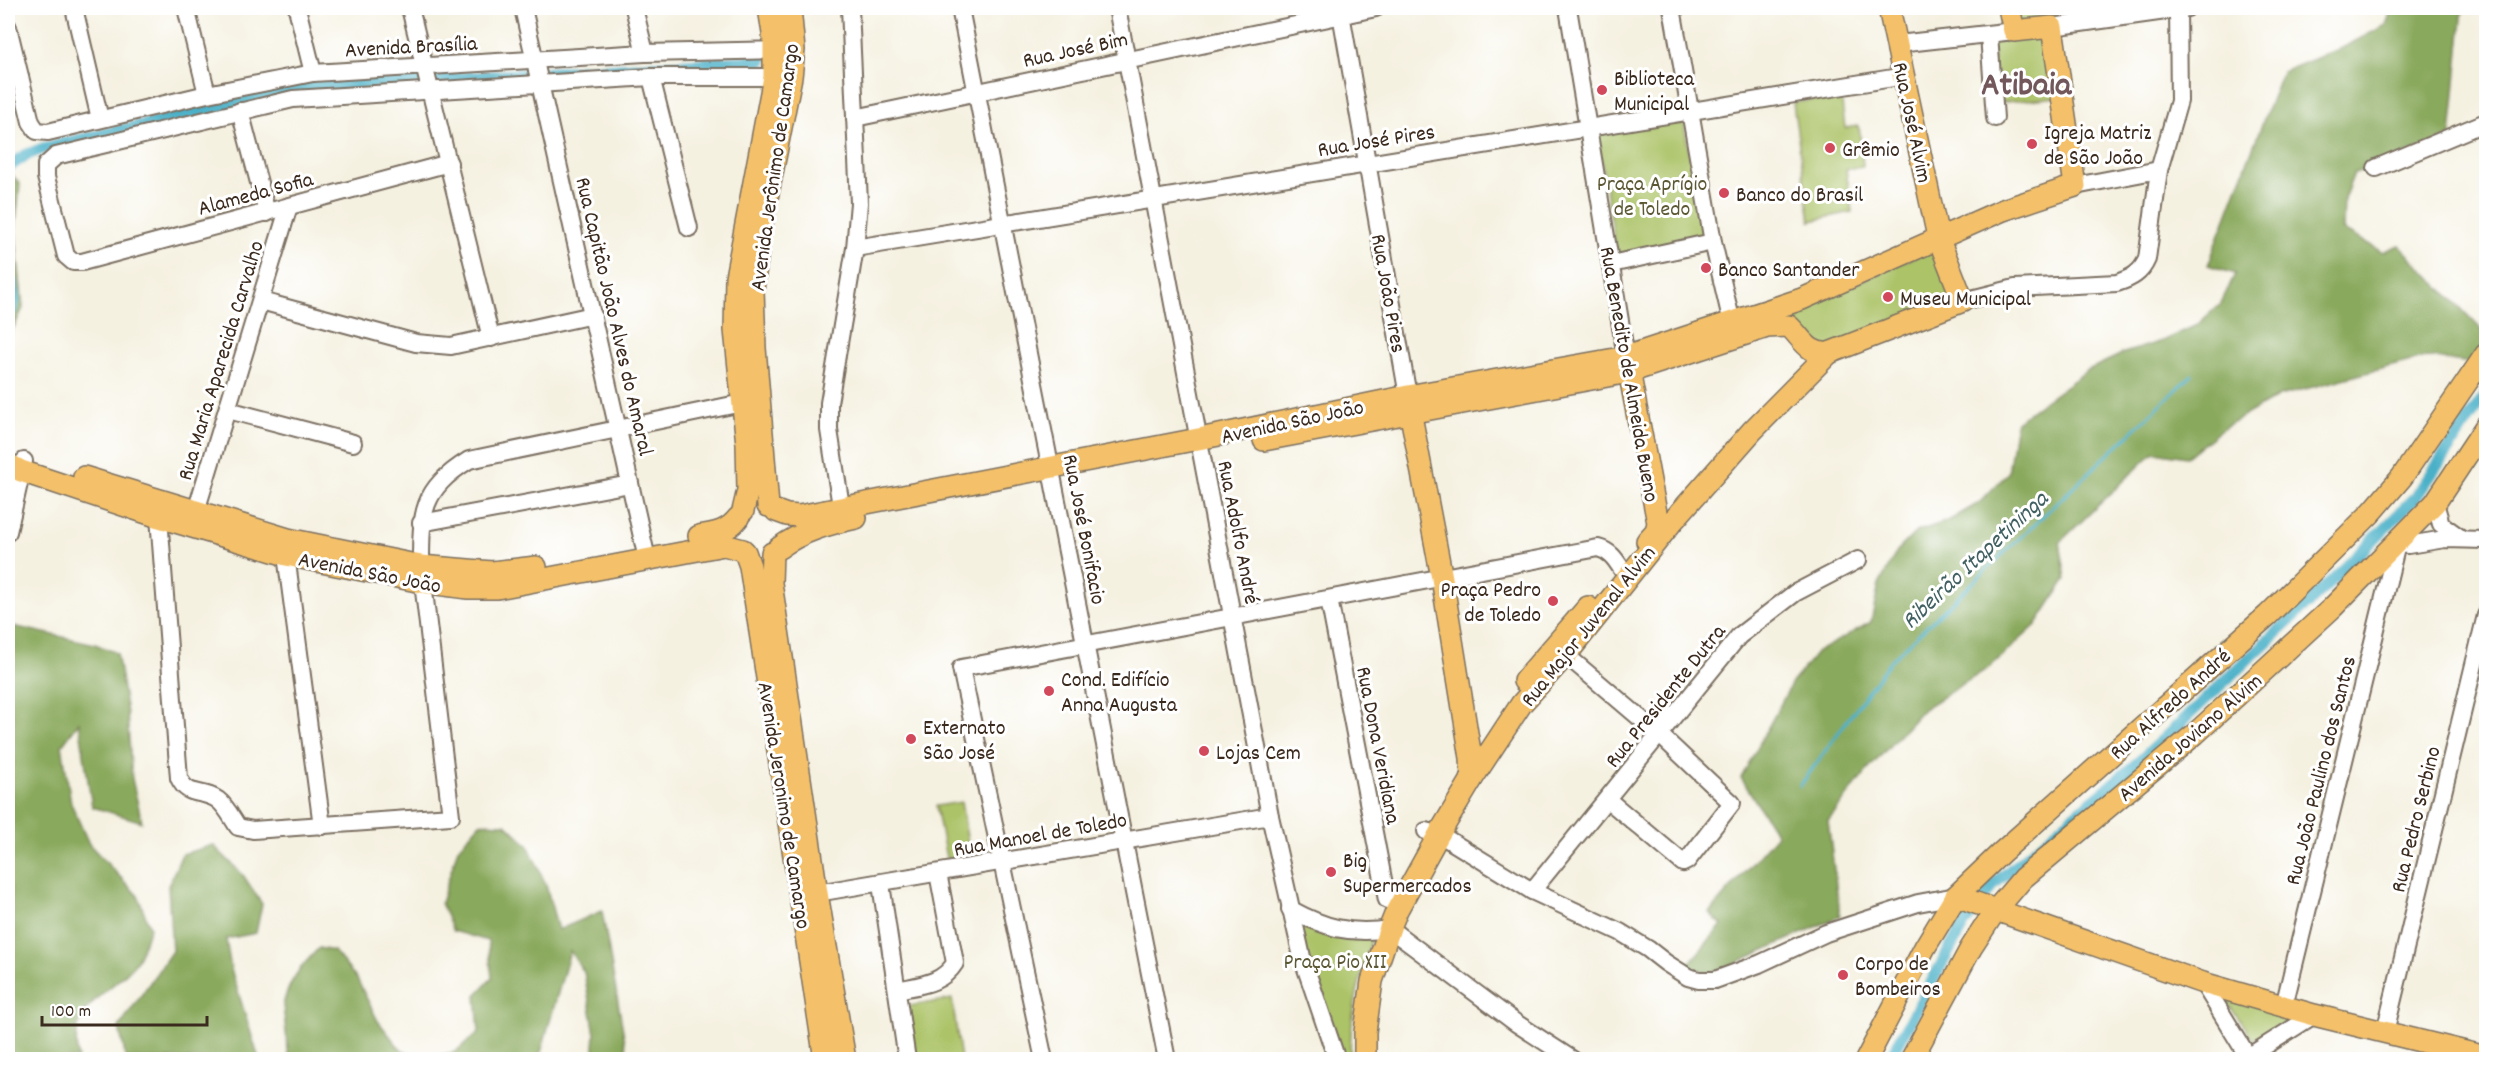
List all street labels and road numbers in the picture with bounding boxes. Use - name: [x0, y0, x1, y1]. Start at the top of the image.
- street label: Rua José Bim: [1020, 25, 1131, 78]
- street label: Avenida Brasília: [344, 30, 479, 67]
- street label: Avenida Jerônimo de Camargo: [744, 42, 809, 293]
- street label: Rua José Alvim: [1883, 59, 1938, 186]
- street label: Rua José Pires: [1316, 118, 1437, 167]
- street label: Alameda Sofia: [195, 165, 318, 226]
- street label: Rua Capitão João Alves do Amaral: [565, 174, 660, 459]
- street label: Rua João Pires: [1361, 232, 1412, 356]
- street label: Rua Maria Aparecida Carvalho: [171, 237, 274, 485]
- street label: Rua Benedito de Almeida Bueno: [1590, 244, 1665, 505]
- street label: Avenida São João: [1219, 393, 1367, 454]
- street label: Rua José Bonifacio: [1053, 452, 1112, 607]
- street label: Rua Adolfo André: [1207, 458, 1266, 607]
- street label: Rua Major Juvenal Alvim: [1515, 540, 1665, 715]
- street label: Avenida São João: [295, 545, 443, 603]
- street label: Rua Presidente Dutra: [1599, 618, 1735, 776]
- street label: Rua Alfredo André: [2104, 643, 2239, 769]
- street label: Rua João Paulino dos Santos: [2279, 653, 2366, 889]
- street label: Rua Dona Veridiana: [1346, 664, 1407, 828]
- street label: Avenida Joviano Alvim: [2112, 667, 2270, 810]
- street label: Avenida Jeronimo de Camargo: [748, 680, 817, 931]
- street label: Rua Pedro Serbino: [2384, 744, 2451, 896]
- street label: Rua Manoel de Toledo: [952, 806, 1130, 867]

